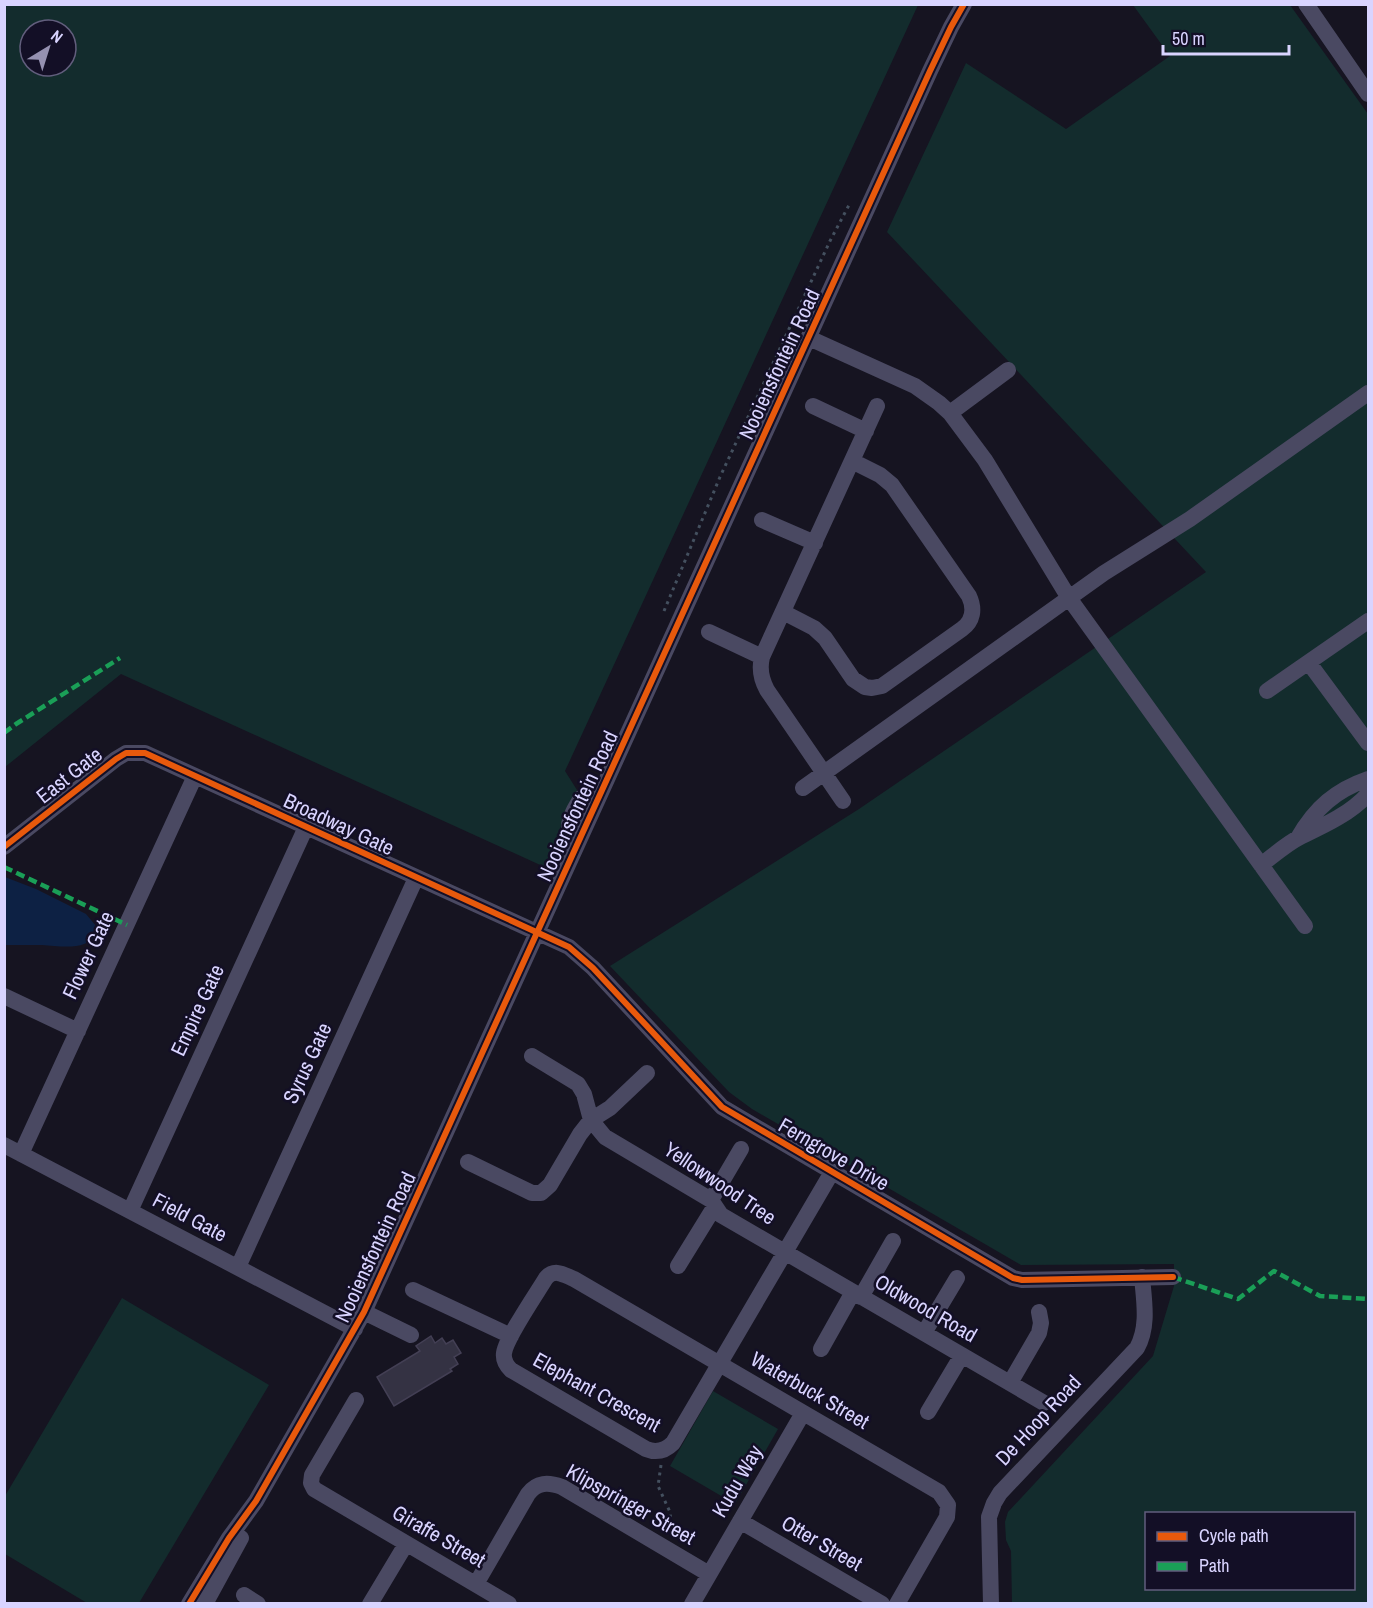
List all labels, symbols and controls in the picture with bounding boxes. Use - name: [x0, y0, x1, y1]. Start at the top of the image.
- north arrow: [18, 18, 78, 78]
- scale bar: [1163, 18, 1289, 56]
- text: N: [47, 25, 68, 48]
- text: 50 m: [1172, 26, 1205, 51]
- street label: Nooiensfontein Road: [731, 284, 827, 444]
- street label: Nooiensfontein Road: [529, 726, 625, 886]
- street label: East Gate: [30, 740, 108, 810]
- street label: Broadway Gate: [279, 786, 399, 862]
- street label: Flower Gate: [55, 906, 121, 1004]
- street label: Empire Gate: [163, 960, 231, 1060]
- street label: Syrus Gate: [276, 1018, 338, 1108]
- street label: Ferngrove Drive: [773, 1111, 895, 1197]
- street label: Yellowwood Tree: [658, 1135, 782, 1231]
- street label: Nooiensfontein Road: [327, 1167, 423, 1327]
- street label: Field Gate: [148, 1185, 232, 1249]
- street label: Oldwood Road: [869, 1267, 983, 1349]
- street label: Waterbuck Street: [745, 1344, 875, 1436]
- street label: Elephant Crescent: [528, 1345, 666, 1439]
- street label: De Hoop Road: [989, 1368, 1087, 1472]
- street label: Kudu Way: [705, 1439, 769, 1522]
- street label: Klipspringer Street: [561, 1457, 701, 1552]
- street label: Giraffe Street: [387, 1498, 491, 1574]
- street label: Otter Street: [776, 1508, 868, 1578]
- legend: [1145, 1512, 1355, 1590]
- text: Cycle path: [1199, 1523, 1269, 1548]
- text: Path: [1199, 1553, 1229, 1578]

